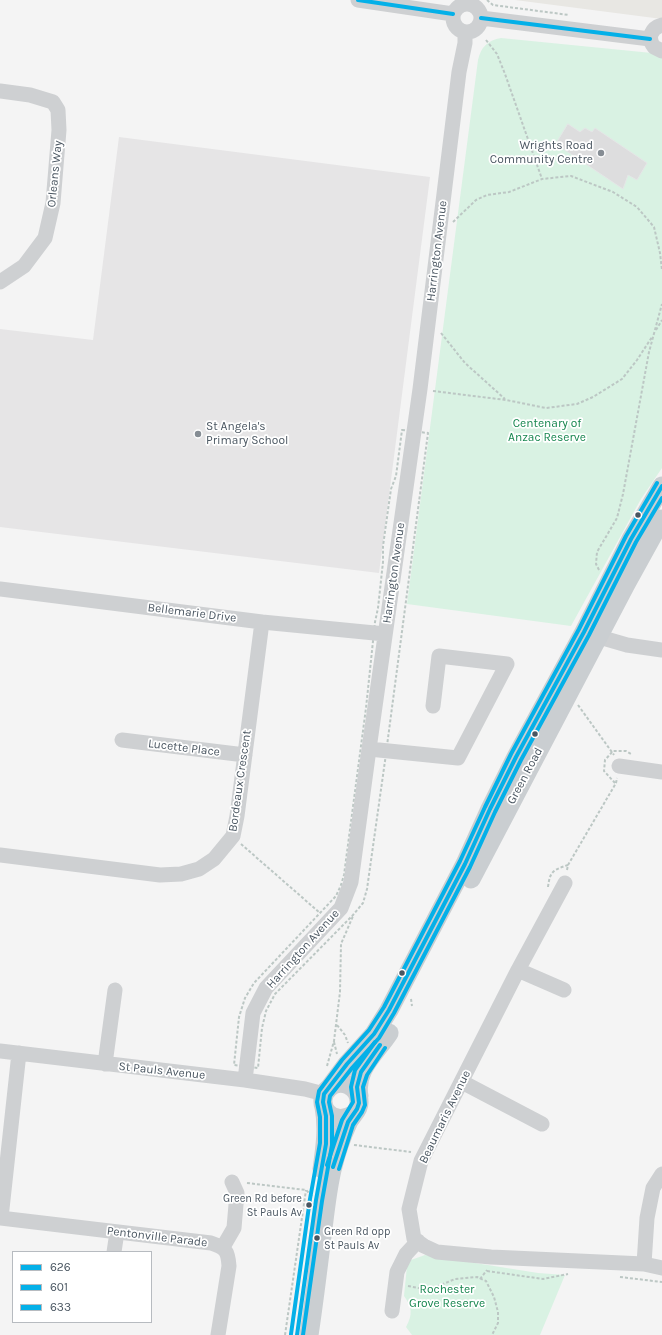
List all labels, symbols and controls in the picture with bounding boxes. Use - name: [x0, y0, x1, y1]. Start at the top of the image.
- place label: Wrights Road Community Centre: [490, 139, 593, 167]
- street label: Orleans Way: [44, 140, 66, 208]
- marker: Wrights Road Community Centre: [596, 148, 606, 158]
- street label: Harrington Avenue: [424, 200, 450, 302]
- park label: Centenary of Anzac Reserve: [508, 417, 586, 445]
- place label: St Angela's Primary School: [206, 420, 288, 448]
- marker: St Angela's Primary School: [193, 429, 203, 439]
- unlabelled marker: [633, 510, 643, 520]
- street label: Harrington Avenue: [380, 522, 408, 624]
- street label: Bellemarie Drive: [147, 600, 237, 626]
- street label: Bordeaux Crescent: [226, 729, 254, 833]
- unlabelled marker: [530, 729, 540, 739]
- street label: Lucette Place: [147, 736, 221, 760]
- street label: Green Road: [504, 745, 546, 807]
- street label: Harrington Avenue: [264, 906, 342, 992]
- unlabelled marker: [397, 968, 407, 978]
- street label: St Pauls Avenue: [118, 1059, 206, 1083]
- street label: Beaumaris Avenue: [416, 1068, 474, 1166]
- place label: Green Rd before St Pauls Av: [223, 1192, 302, 1218]
- marker: Green Rd before St Pauls Av: [304, 1200, 314, 1210]
- street label: Pentonville Parade: [106, 1224, 208, 1250]
- place label: Green Rd opp St Pauls Av: [324, 1225, 390, 1251]
- marker: Green Rd opp St Pauls Av: [312, 1233, 322, 1243]
- legend: [12, 1251, 152, 1323]
- text: 626: [50, 1260, 71, 1274]
- text: 601: [50, 1280, 68, 1294]
- park label: Rochester Grove Reserve: [409, 1283, 485, 1311]
- text: 633: [50, 1300, 71, 1314]

